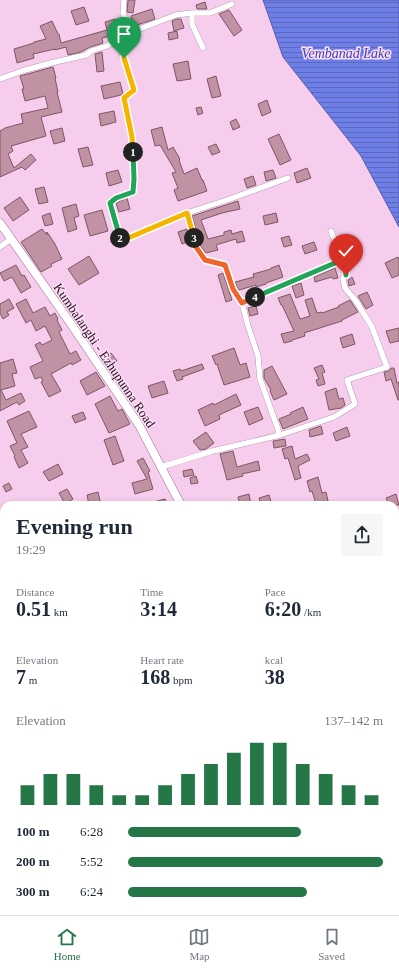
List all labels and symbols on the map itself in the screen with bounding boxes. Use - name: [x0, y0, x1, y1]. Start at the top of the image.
- pin: [107, 17, 141, 58]
- water label: Vembanad Lake: [301, 46, 391, 61]
- pin: 1: [123, 142, 143, 162]
- pin: 2: [110, 228, 130, 248]
- pin: 3: [184, 228, 204, 248]
- pin: [329, 234, 363, 275]
- street label: Kumbalanghi - Ezhupunna Road: [51, 280, 159, 431]
- pin: 4: [245, 287, 265, 307]

